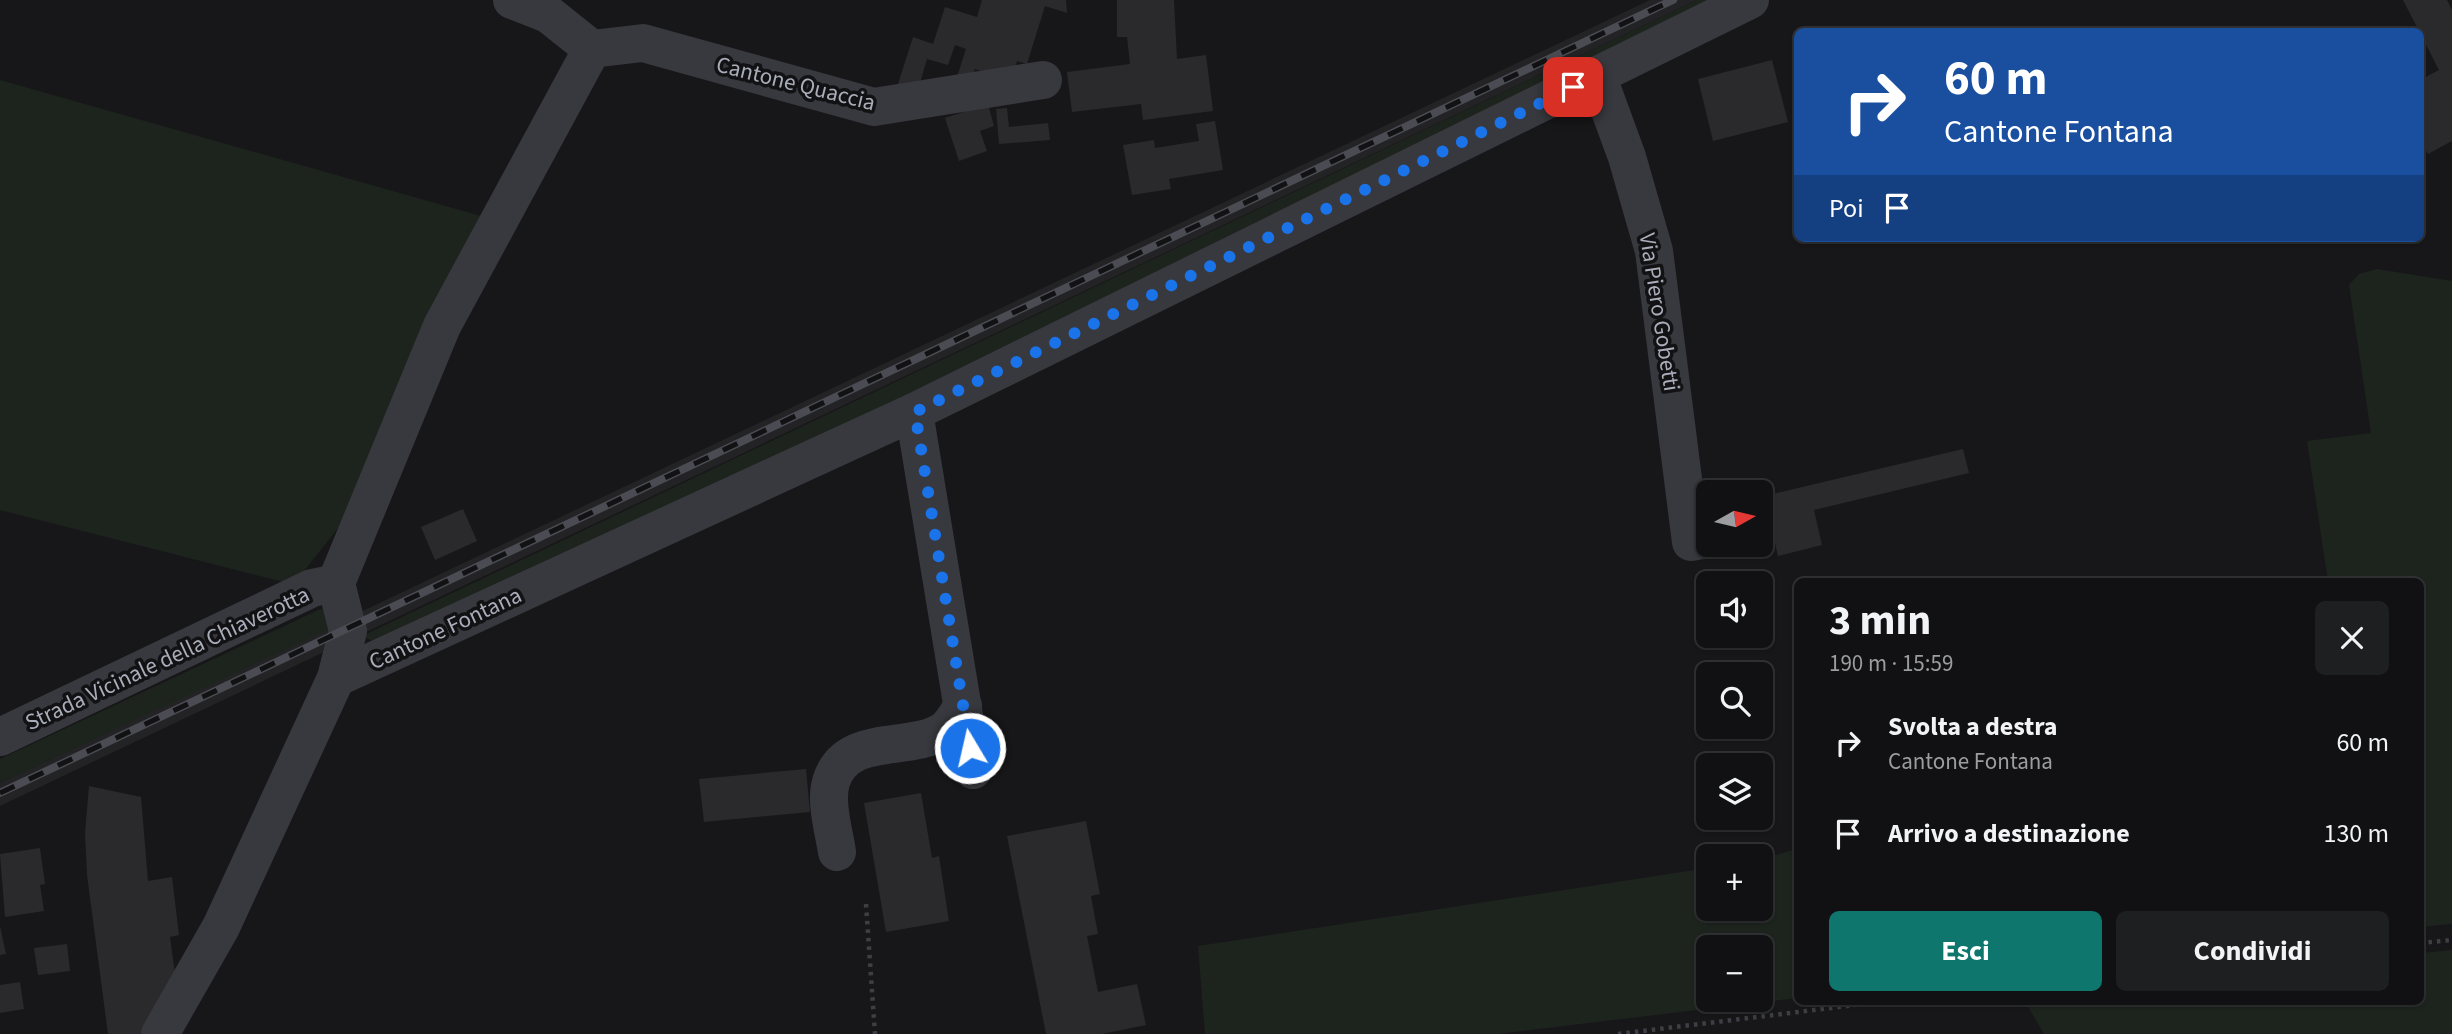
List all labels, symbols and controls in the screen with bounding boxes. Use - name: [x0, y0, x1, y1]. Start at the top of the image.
- text: 60 m: [1944, 44, 2048, 114]
- street label: Cantone Quaccia: [713, 48, 879, 119]
- icon: right: [1829, 56, 1920, 147]
- pin: [1543, 57, 1603, 117]
- icon: arrive: [1554, 68, 1592, 106]
- text: Cantone Fontana: [1944, 109, 2174, 155]
- icon: arrive: [1878, 189, 1916, 227]
- text: Poi: [1829, 190, 1864, 227]
- street label: Via Piero Gobetti: [1631, 231, 1688, 394]
- north arrow: [1696, 480, 1773, 556]
- map controls: [1696, 480, 1773, 1012]
- button: sound: [1696, 571, 1773, 648]
- street label: Strada Vicinale della Chiaverotta: [20, 578, 315, 739]
- street label: Cantone Fontana: [363, 579, 527, 678]
- text: 3 min: [1829, 591, 1931, 651]
- button: close: [2315, 601, 2389, 675]
- text: 190 m · 15:59: [1829, 647, 1953, 680]
- button: search: [1696, 662, 1773, 739]
- text: Svolta a destra: [1888, 708, 2058, 745]
- position arrow: [933, 711, 1007, 785]
- icon: right: [1829, 724, 1867, 762]
- text: 60 m: [2336, 724, 2389, 761]
- text: Cantone Fontana: [1888, 745, 2053, 778]
- button: layers: [1696, 753, 1773, 830]
- icon: arrive: [1829, 815, 1867, 853]
- text: Arrivo a destinazione: [1888, 815, 2130, 852]
- text: 130 m: [2323, 815, 2389, 852]
- button: +: [1696, 844, 1773, 921]
- button: Esci: [1829, 911, 2102, 991]
- button: Condividi: [2116, 911, 2389, 991]
- button: −: [1696, 935, 1773, 1012]

